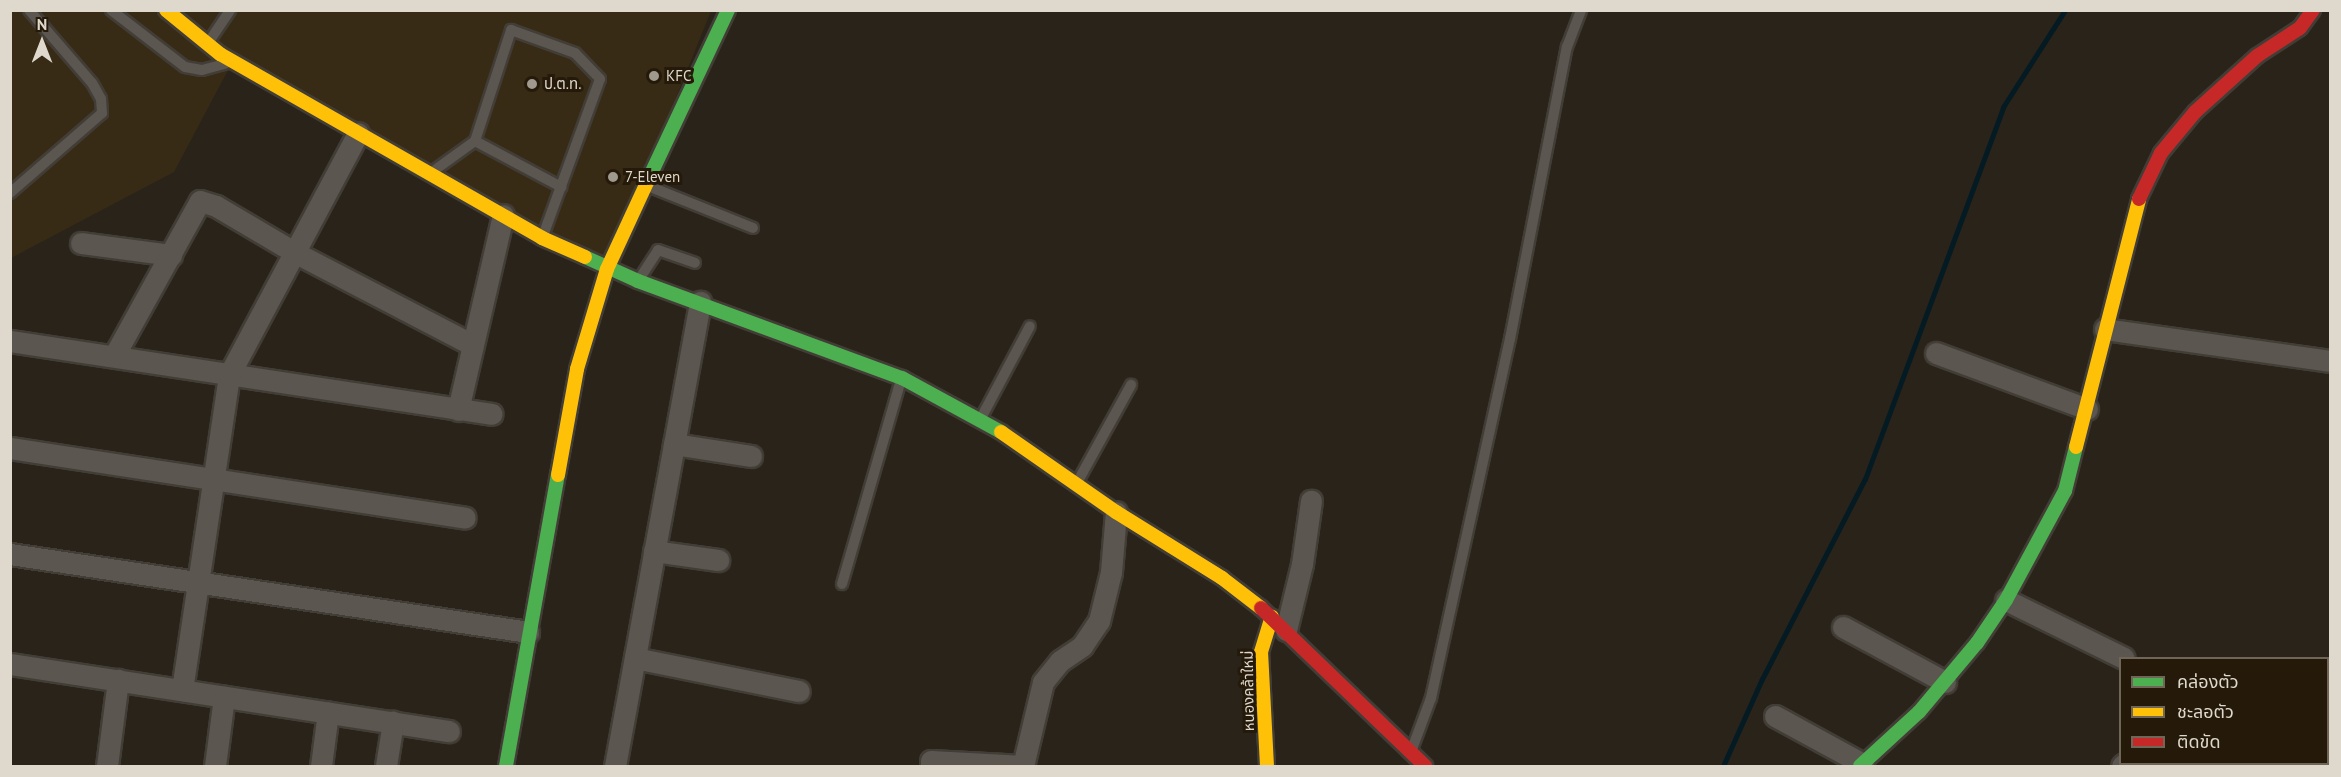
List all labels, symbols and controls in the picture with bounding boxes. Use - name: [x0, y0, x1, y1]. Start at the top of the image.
- north arrow: [12, 12, 72, 72]
- text: N: [37, 14, 47, 34]
- place label: KFC: [666, 67, 691, 85]
- marker: KFC: [647, 69, 661, 83]
- place label: ป.ต.ท.: [544, 75, 581, 93]
- marker: ป.ต.ท.: [525, 77, 539, 91]
- place label: 7-Eleven: [625, 168, 680, 186]
- marker: 7-Eleven: [606, 170, 620, 184]
- street label: หนองคล้าใหม่: [1238, 650, 1258, 732]
- legend: [2119, 657, 2329, 765]
- text: คล่องตัว: [2177, 670, 2239, 693]
- text: ชะลอตัว: [2177, 700, 2234, 723]
- text: ติดขัด: [2177, 730, 2220, 753]

